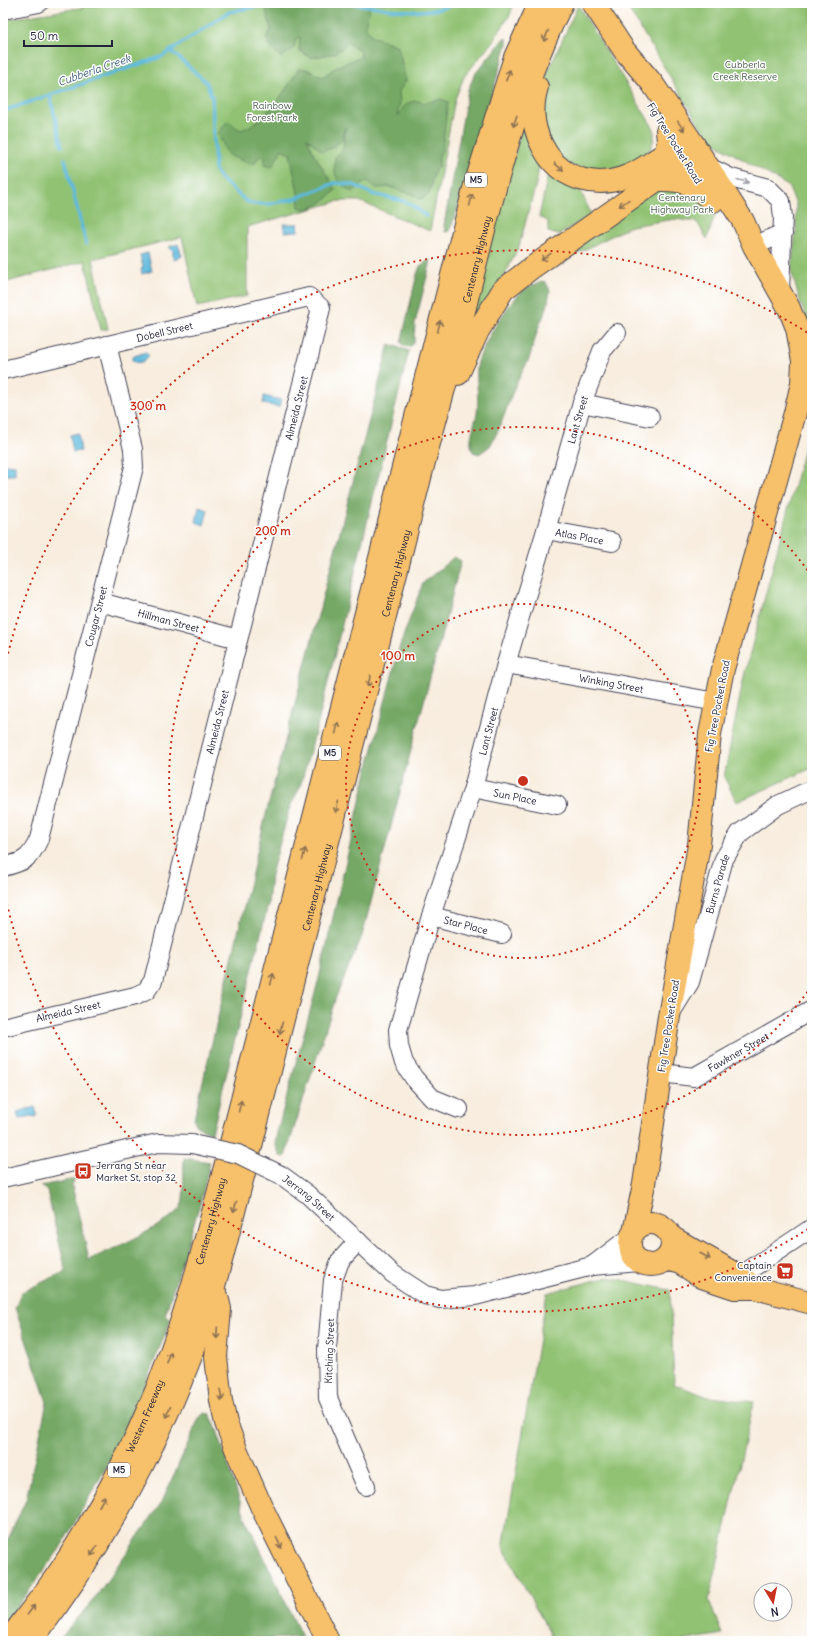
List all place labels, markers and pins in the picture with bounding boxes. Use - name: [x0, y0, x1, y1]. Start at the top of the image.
- centre of rings: [516, 774, 530, 788]
- place label: Jerrang St near Market St, stop 32: [96, 1159, 177, 1184]
- bus stop icon: Jerrang St near Market St, stop 32: [73, 1161, 93, 1181]
- place label: Captain Convenience: [714, 1259, 772, 1284]
- supermarket icon: Captain Convenience: [775, 1261, 795, 1281]

